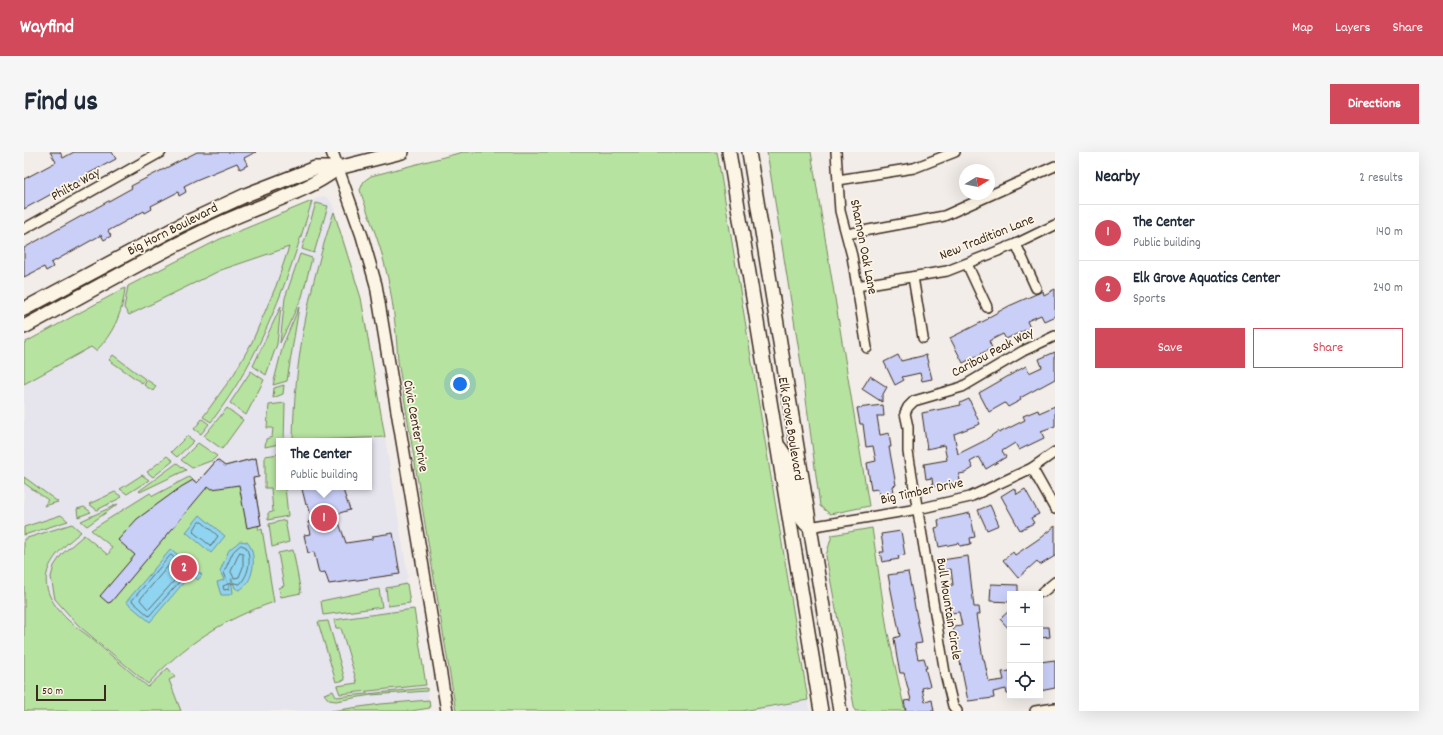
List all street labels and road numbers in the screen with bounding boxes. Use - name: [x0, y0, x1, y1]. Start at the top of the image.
- street label: Philta Way: [48, 163, 105, 207]
- street label: Shannon Oak Lane: [844, 198, 882, 296]
- street label: Big Horn Boulevard: [124, 199, 222, 261]
- street label: New Tradition Lane: [937, 210, 1037, 266]
- street label: Caribou Peak Way: [948, 323, 1038, 383]
- street label: Elk Grove Boulevard: [772, 376, 808, 482]
- street label: Civic Center Drive: [397, 378, 433, 474]
- street label: Big Timber Drive: [879, 473, 965, 511]
- street label: Bull Mountain Circle: [930, 556, 966, 662]

